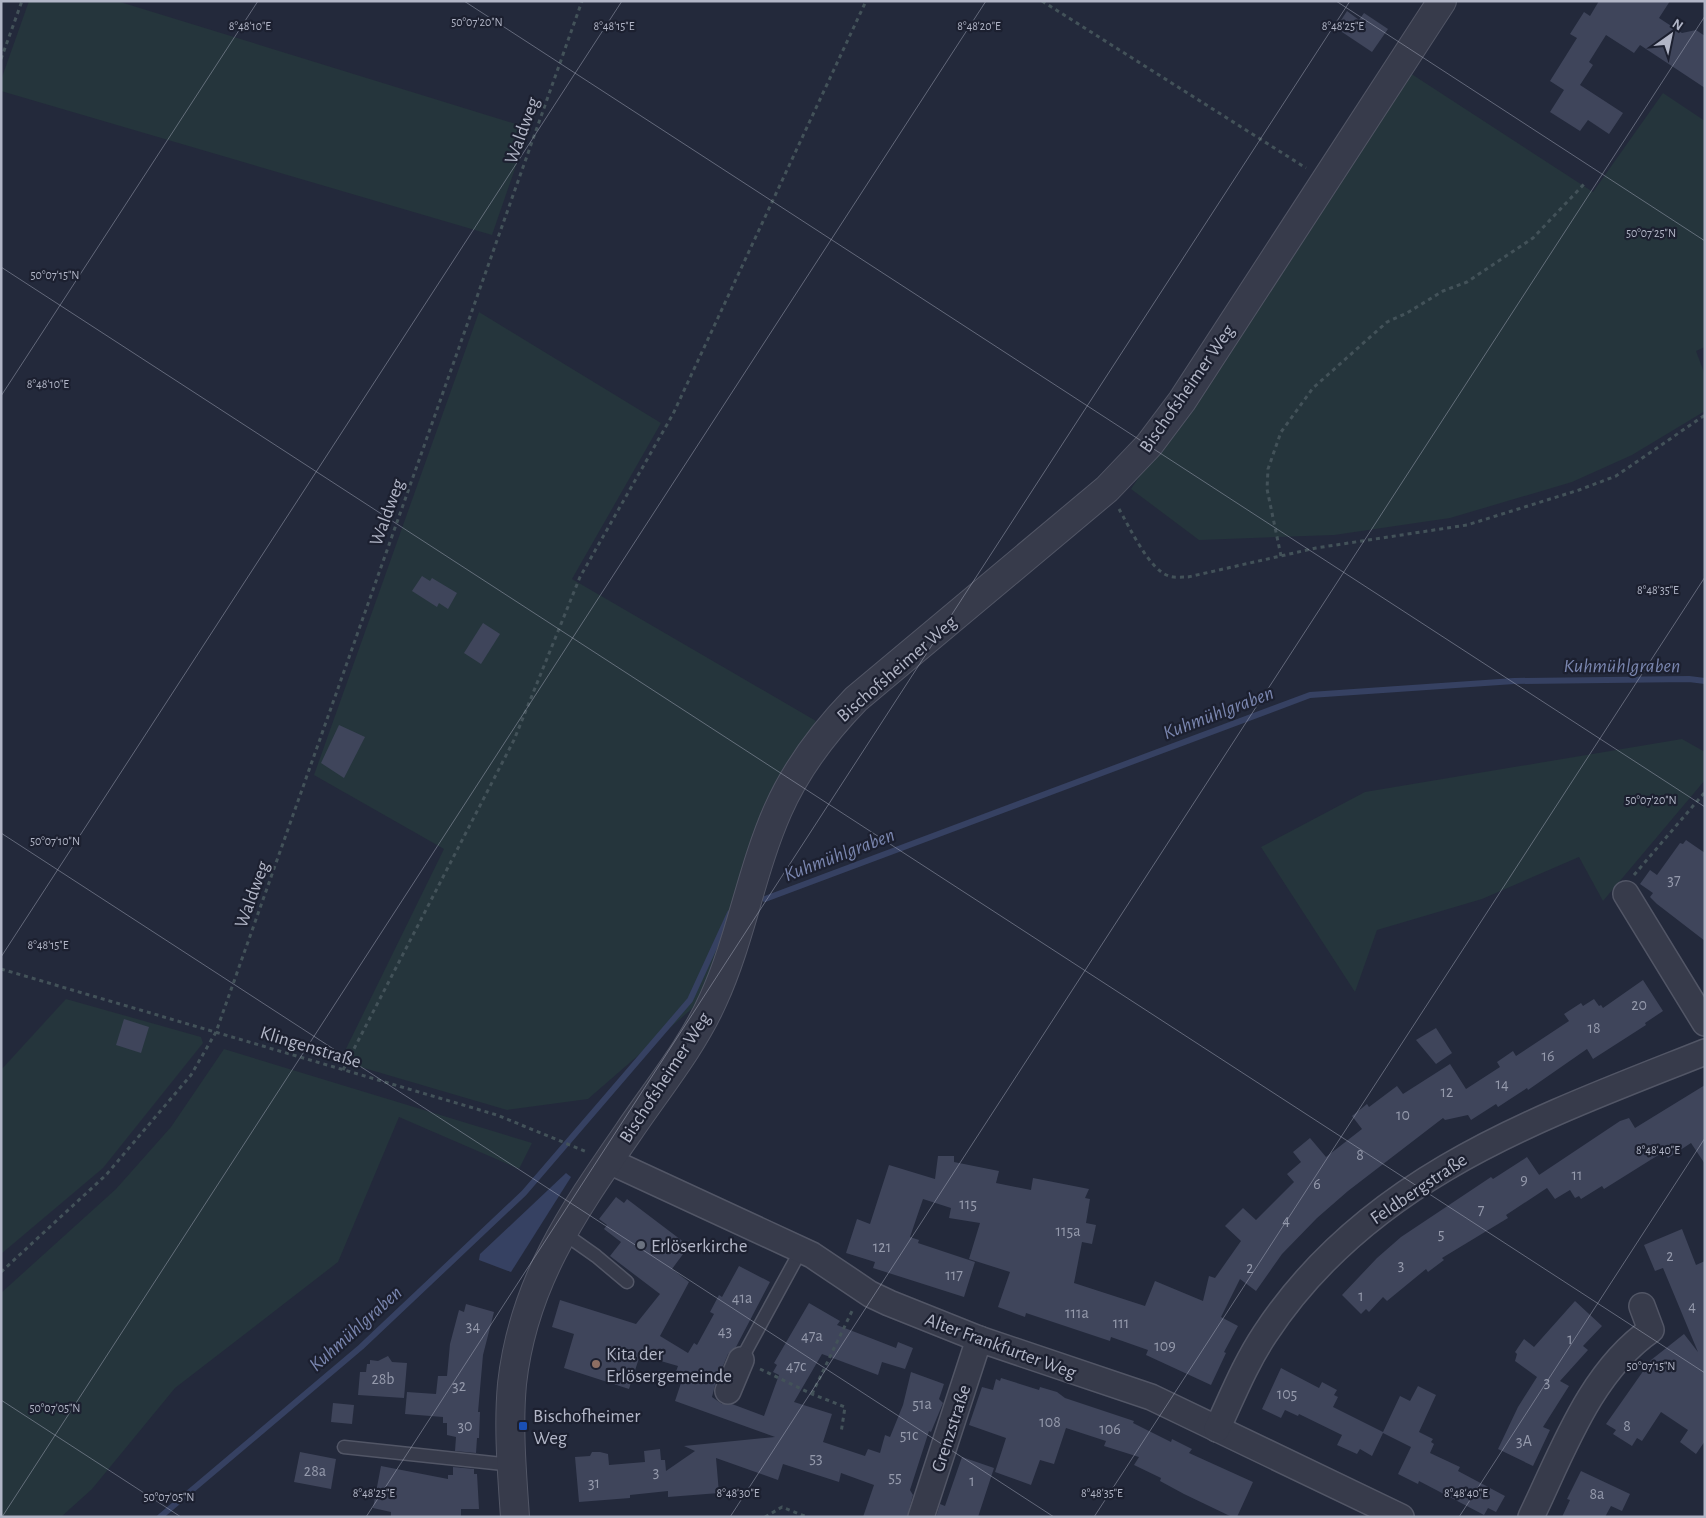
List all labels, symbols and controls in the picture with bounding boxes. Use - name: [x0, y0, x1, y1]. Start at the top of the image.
- north arrow: [1646, 10, 1696, 60]
- text: 50°07'20"N: [451, 16, 503, 28]
- text: N: [1670, 16, 1685, 33]
- text: 8°48'10"E: [229, 20, 271, 32]
- text: 8°48'15"E: [594, 20, 635, 32]
- text: 8°48'20"E: [957, 20, 1001, 32]
- text: 8°48'25"E: [1322, 20, 1364, 32]
- street label: Waldweg: [502, 94, 543, 166]
- text: 50°07'25"N: [1626, 227, 1676, 239]
- text: 50°07'15"N: [31, 269, 79, 281]
- street label: Bischofsheimer Weg: [1136, 321, 1239, 456]
- text: 8°48'10"E: [27, 378, 69, 390]
- street label: Waldweg: [367, 476, 408, 548]
- text: 8°48'35"E: [1637, 584, 1679, 596]
- street label: Bischofsheimer Weg: [834, 612, 961, 726]
- water label: Kuhmühlgraben: [1564, 656, 1680, 676]
- water label: Kuhmühlgraben: [1160, 683, 1276, 743]
- text: 50°07'20"N: [1625, 794, 1677, 806]
- water label: Kuhmühlgraben: [781, 825, 897, 885]
- text: 50°07'10"N: [30, 835, 80, 847]
- street label: Waldweg: [232, 858, 273, 930]
- house number: 37: [1667, 872, 1681, 888]
- text: 8°48'15"E: [28, 939, 69, 951]
- house number: 20: [1631, 997, 1647, 1013]
- street label: Bischofsheimer Weg: [616, 1009, 715, 1146]
- house number: 18: [1587, 1020, 1601, 1036]
- street label: Klingenstraße: [258, 1023, 363, 1072]
- house number: 16: [1541, 1048, 1555, 1064]
- house number: 14: [1495, 1076, 1509, 1092]
- house number: 12: [1441, 1084, 1453, 1100]
- house number: 10: [1396, 1107, 1410, 1123]
- text: 8°48'40"E: [1636, 1144, 1680, 1156]
- house number: 8: [1356, 1147, 1364, 1163]
- street label: Feldbergstraße: [1367, 1150, 1471, 1228]
- house number: 11: [1571, 1167, 1583, 1183]
- house number: 9: [1520, 1172, 1528, 1188]
- house number: 6: [1313, 1176, 1321, 1192]
- house number: 115: [959, 1196, 977, 1212]
- house number: 7: [1478, 1202, 1485, 1218]
- house number: 4: [1282, 1212, 1290, 1228]
- house number: 115a: [1055, 1223, 1081, 1239]
- house number: 5: [1438, 1226, 1444, 1242]
- place label: Erlöserkirche: [651, 1237, 747, 1256]
- marker: Erlöserkirche: [635, 1239, 647, 1251]
- house number: 121: [873, 1239, 891, 1255]
- house number: 2: [1666, 1248, 1674, 1264]
- house number: 3: [1398, 1257, 1404, 1273]
- house number: 2: [1246, 1260, 1254, 1276]
- house number: 117: [945, 1267, 963, 1283]
- water label: Kuhmühlgraben: [306, 1282, 406, 1375]
- house number: 1: [1358, 1288, 1364, 1304]
- house number: 41a: [732, 1290, 752, 1306]
- house number: 4: [1688, 1298, 1696, 1314]
- house number: 111a: [1065, 1305, 1089, 1321]
- street label: Alter Frankfurter Weg: [922, 1310, 1079, 1383]
- house number: 111: [1113, 1315, 1129, 1331]
- house number: 34: [466, 1318, 480, 1334]
- house number: 43: [718, 1323, 732, 1339]
- house number: 47a: [801, 1328, 823, 1344]
- house number: 1: [1567, 1331, 1573, 1347]
- house number: 109: [1154, 1338, 1176, 1354]
- place label: Kita der Erlösergemeinde: [606, 1345, 732, 1386]
- marker: Kita der Erlösergemeinde: [590, 1358, 602, 1370]
- house number: 47c: [786, 1358, 806, 1374]
- text: 50°07'15"N: [1627, 1360, 1675, 1372]
- house number: 28b: [371, 1371, 395, 1387]
- house number: 3: [1544, 1374, 1550, 1390]
- house number: 32: [452, 1378, 466, 1394]
- street label: Grenzstraße: [928, 1382, 974, 1475]
- house number: 105: [1277, 1386, 1297, 1402]
- house number: 51a: [912, 1396, 932, 1412]
- text: 50°07'05"N: [29, 1402, 81, 1414]
- place label: Bischofheimer Weg: [533, 1407, 640, 1448]
- house number: 108: [1039, 1414, 1061, 1430]
- house number: 30: [457, 1418, 473, 1434]
- house number: 8: [1623, 1418, 1631, 1434]
- marker: Bischofheimer Weg: [517, 1420, 529, 1432]
- house number: 106: [1099, 1421, 1121, 1437]
- house number: 51c: [900, 1427, 918, 1443]
- house number: 3A: [1516, 1433, 1532, 1449]
- house number: 53: [809, 1450, 823, 1466]
- house number: 28a: [304, 1463, 326, 1479]
- house number: 3: [653, 1464, 659, 1480]
- house number: 55: [888, 1469, 902, 1485]
- house number: 1: [969, 1473, 975, 1489]
- house number: 31: [588, 1475, 600, 1491]
- house number: 8a: [1590, 1486, 1604, 1502]
- text: 8°48'25"E: [353, 1487, 395, 1499]
- text: 8°48'30"E: [716, 1487, 760, 1499]
- text: 8°48'35"E: [1081, 1487, 1123, 1499]
- text: 8°48'40"E: [1444, 1487, 1488, 1499]
- text: 50°07'05"N: [143, 1491, 195, 1503]

